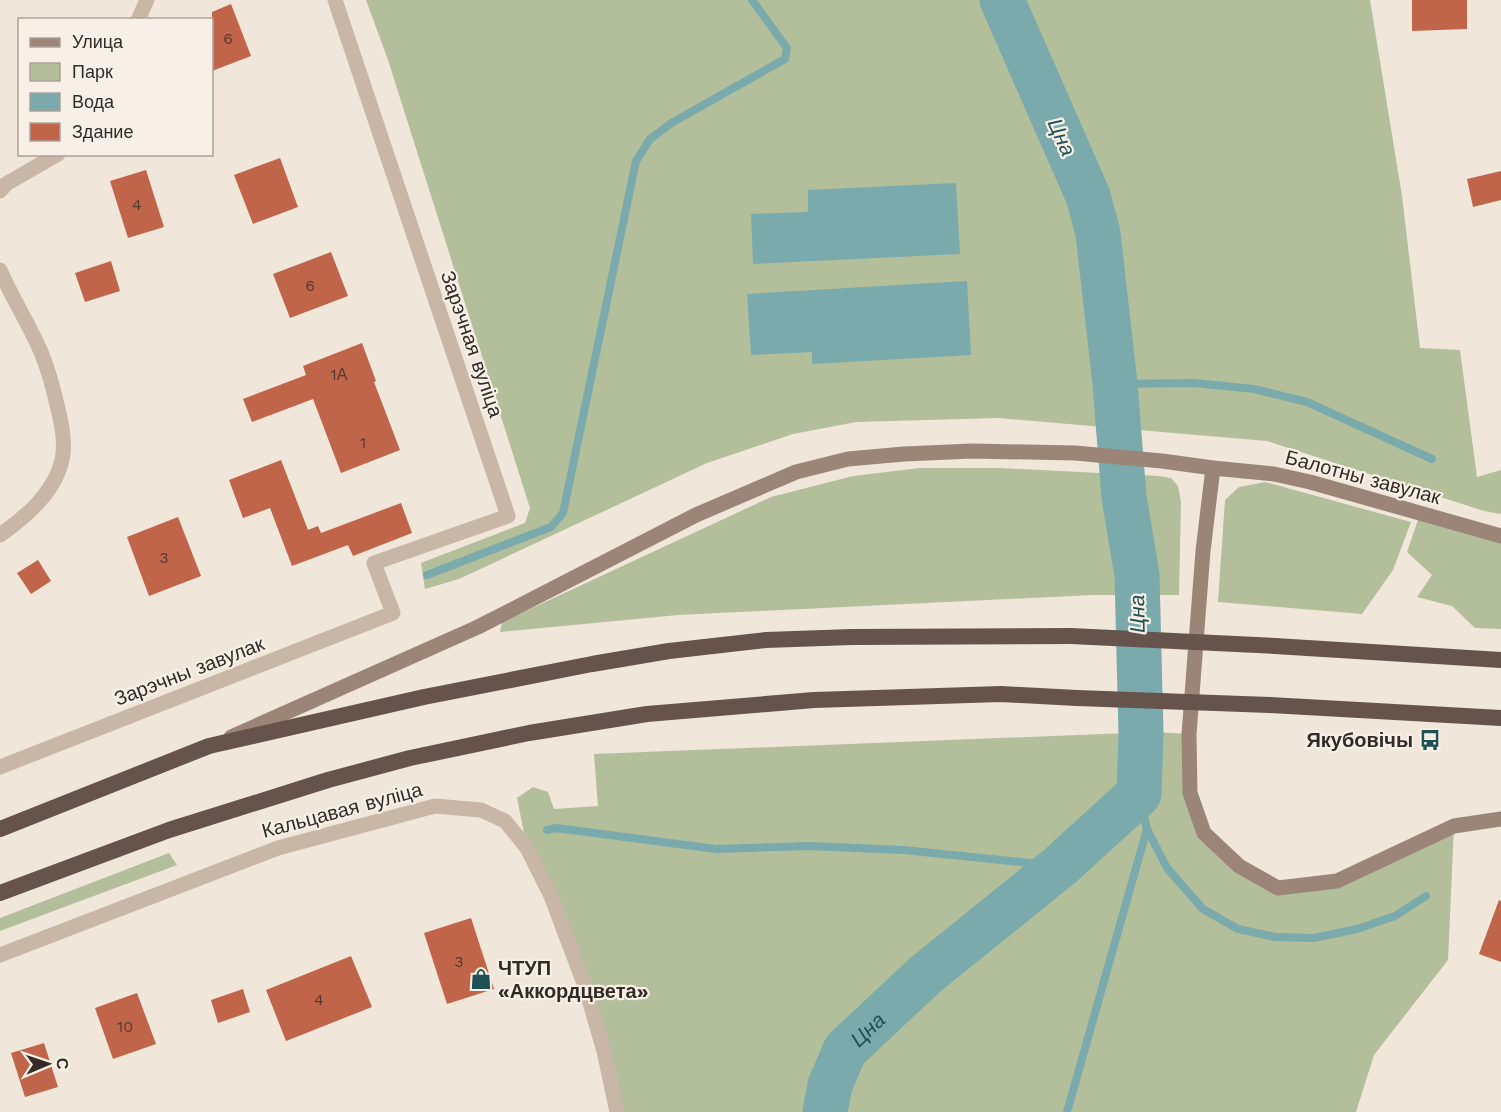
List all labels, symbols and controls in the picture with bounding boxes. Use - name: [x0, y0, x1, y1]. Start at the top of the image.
- legend: [18, 18, 213, 156]
- house number: 6: [223, 29, 233, 48]
- text: Улица: [72, 31, 124, 52]
- text: Парк: [72, 61, 113, 82]
- text: Вода: [72, 91, 115, 112]
- water label: Цна: [1043, 114, 1081, 160]
- text: Здание: [72, 121, 133, 142]
- house number: 4: [132, 195, 142, 214]
- street label: Зарэчная вуліца: [436, 268, 509, 421]
- house number: 6: [305, 276, 315, 295]
- house number: 1А: [331, 365, 348, 384]
- house number: 1: [360, 433, 366, 452]
- street label: Балотны завулак: [1283, 445, 1444, 509]
- house number: 3: [159, 548, 169, 567]
- water label: Цна: [1124, 595, 1150, 633]
- street label: Зарэчны завулак: [111, 631, 268, 711]
- place label: Якубовічы: [1306, 728, 1413, 752]
- bus stop icon: Якубовічы: [1418, 728, 1442, 752]
- street label: Кальцавая вуліца: [259, 777, 426, 843]
- house number: 3: [454, 952, 464, 971]
- place label: ЧТУП «Аккордцвета»: [498, 956, 649, 1003]
- shop icon: ЧТУП «Аккордцвета»: [469, 967, 493, 991]
- house number: 4: [314, 990, 324, 1009]
- water label: Цна: [845, 1007, 890, 1051]
- house number: 10: [117, 1017, 133, 1036]
- north arrow: [18, 1034, 78, 1094]
- text: С: [53, 1057, 72, 1070]

